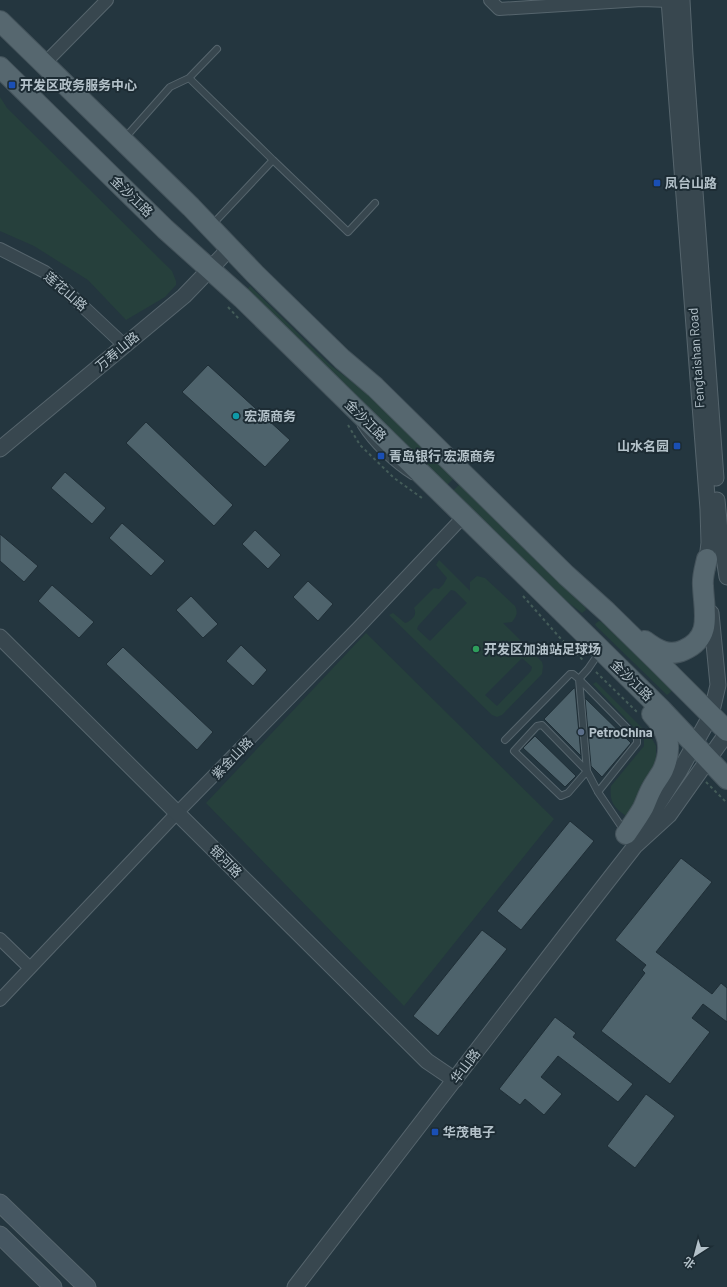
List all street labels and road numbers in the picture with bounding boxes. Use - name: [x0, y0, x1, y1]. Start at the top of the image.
- street label: 金沙江路: [108, 172, 156, 220]
- street label: 莲花山路: [41, 268, 91, 314]
- street label: Fengtaishan Road: [685, 307, 707, 409]
- street label: 万寿山路: [92, 328, 142, 374]
- street label: 金沙江路: [342, 396, 390, 444]
- street label: 金沙江路: [608, 656, 656, 704]
- street label: 紫金山路: [208, 734, 256, 782]
- street label: 银河路: [207, 842, 245, 880]
- street label: 华山路: [447, 1046, 483, 1086]

